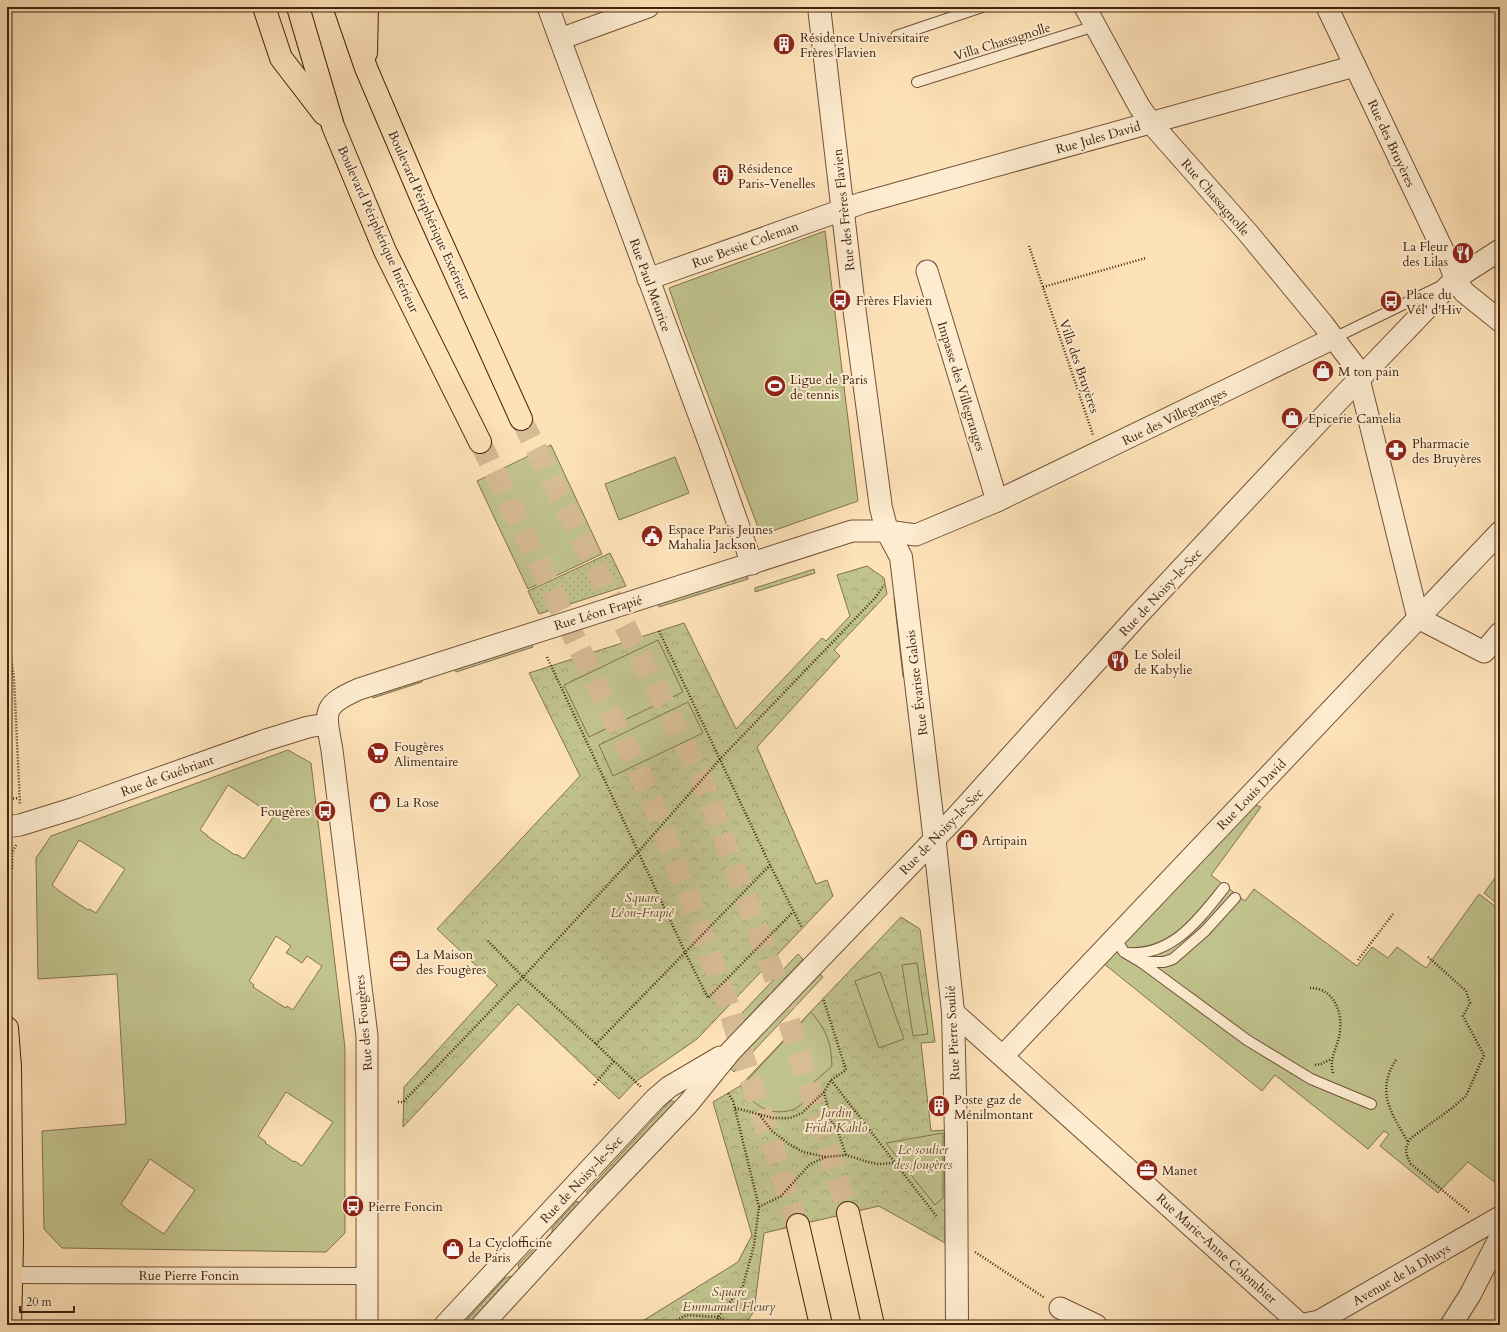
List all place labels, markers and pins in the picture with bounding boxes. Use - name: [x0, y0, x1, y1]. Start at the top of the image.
- place label: Résidence Universitaire Frères Flavien: [800, 29, 929, 62]
- building icon: Résidence Universitaire Frères Flavien: [771, 31, 797, 57]
- place label: Résidence Paris-Venelles: [738, 160, 815, 193]
- building icon: Résidence Paris-Venelles: [710, 162, 736, 188]
- place label: La Fleur des Lilas: [1403, 238, 1448, 271]
- restaurant icon: La Fleur des Lilas: [1450, 240, 1476, 266]
- place label: Place du Vél' d'Hiv: [1406, 286, 1463, 319]
- bus stop icon: Frères Flavien: [827, 287, 853, 313]
- bus stop icon: Place du Vél' d'Hiv: [1378, 288, 1404, 314]
- place label: Frères Flavien: [856, 292, 933, 310]
- shop icon: M ton pain: [1310, 358, 1336, 384]
- place label: M ton pain: [1338, 363, 1400, 381]
- place label: Ligue de Paris de tennis: [790, 371, 868, 404]
- sports icon: Ligue de Paris de tennis: [762, 373, 788, 399]
- shop icon: Epicerie Camelia: [1279, 405, 1305, 431]
- place label: Epicerie Camelia: [1308, 410, 1402, 428]
- place label: Pharmacie des Bruyères: [1412, 435, 1481, 468]
- pharmacy icon: Pharmacie des Bruyères: [1383, 437, 1409, 463]
- place label: Espace Paris Jeunes Mahalia Jackson: [668, 521, 773, 554]
- public building icon: Espace Paris Jeunes Mahalia Jackson: [639, 523, 665, 549]
- place label: Le Soleil de Kabylie: [1134, 646, 1192, 679]
- restaurant icon: Le Soleil de Kabylie: [1105, 648, 1131, 674]
- place label: Fougères Alimentaire: [394, 738, 459, 771]
- supermarket icon: Fougères Alimentaire: [365, 740, 391, 766]
- shop icon: La Rose: [367, 789, 393, 815]
- place label: La Rose: [396, 794, 439, 812]
- bus stop icon: Fougères: [312, 798, 338, 824]
- place label: Fougères: [260, 803, 310, 821]
- shop icon: Artipain: [954, 827, 980, 853]
- place label: Artipain: [982, 832, 1028, 850]
- place label: La Maison des Fougères: [416, 946, 486, 979]
- office icon: La Maison des Fougères: [387, 948, 413, 974]
- place label: Poste gaz de Ménilmontant: [954, 1091, 1033, 1124]
- building icon: Poste gaz de Ménilmontant: [926, 1093, 952, 1119]
- office icon: Manet: [1134, 1157, 1160, 1183]
- place label: Manet: [1162, 1162, 1197, 1180]
- bus stop icon: Pierre Foncin: [340, 1193, 366, 1219]
- place label: Pierre Foncin: [368, 1198, 444, 1216]
- place label: La Cyclofficine de Paris: [468, 1234, 552, 1267]
- shop icon: La Cyclofficine de Paris: [440, 1236, 466, 1262]

